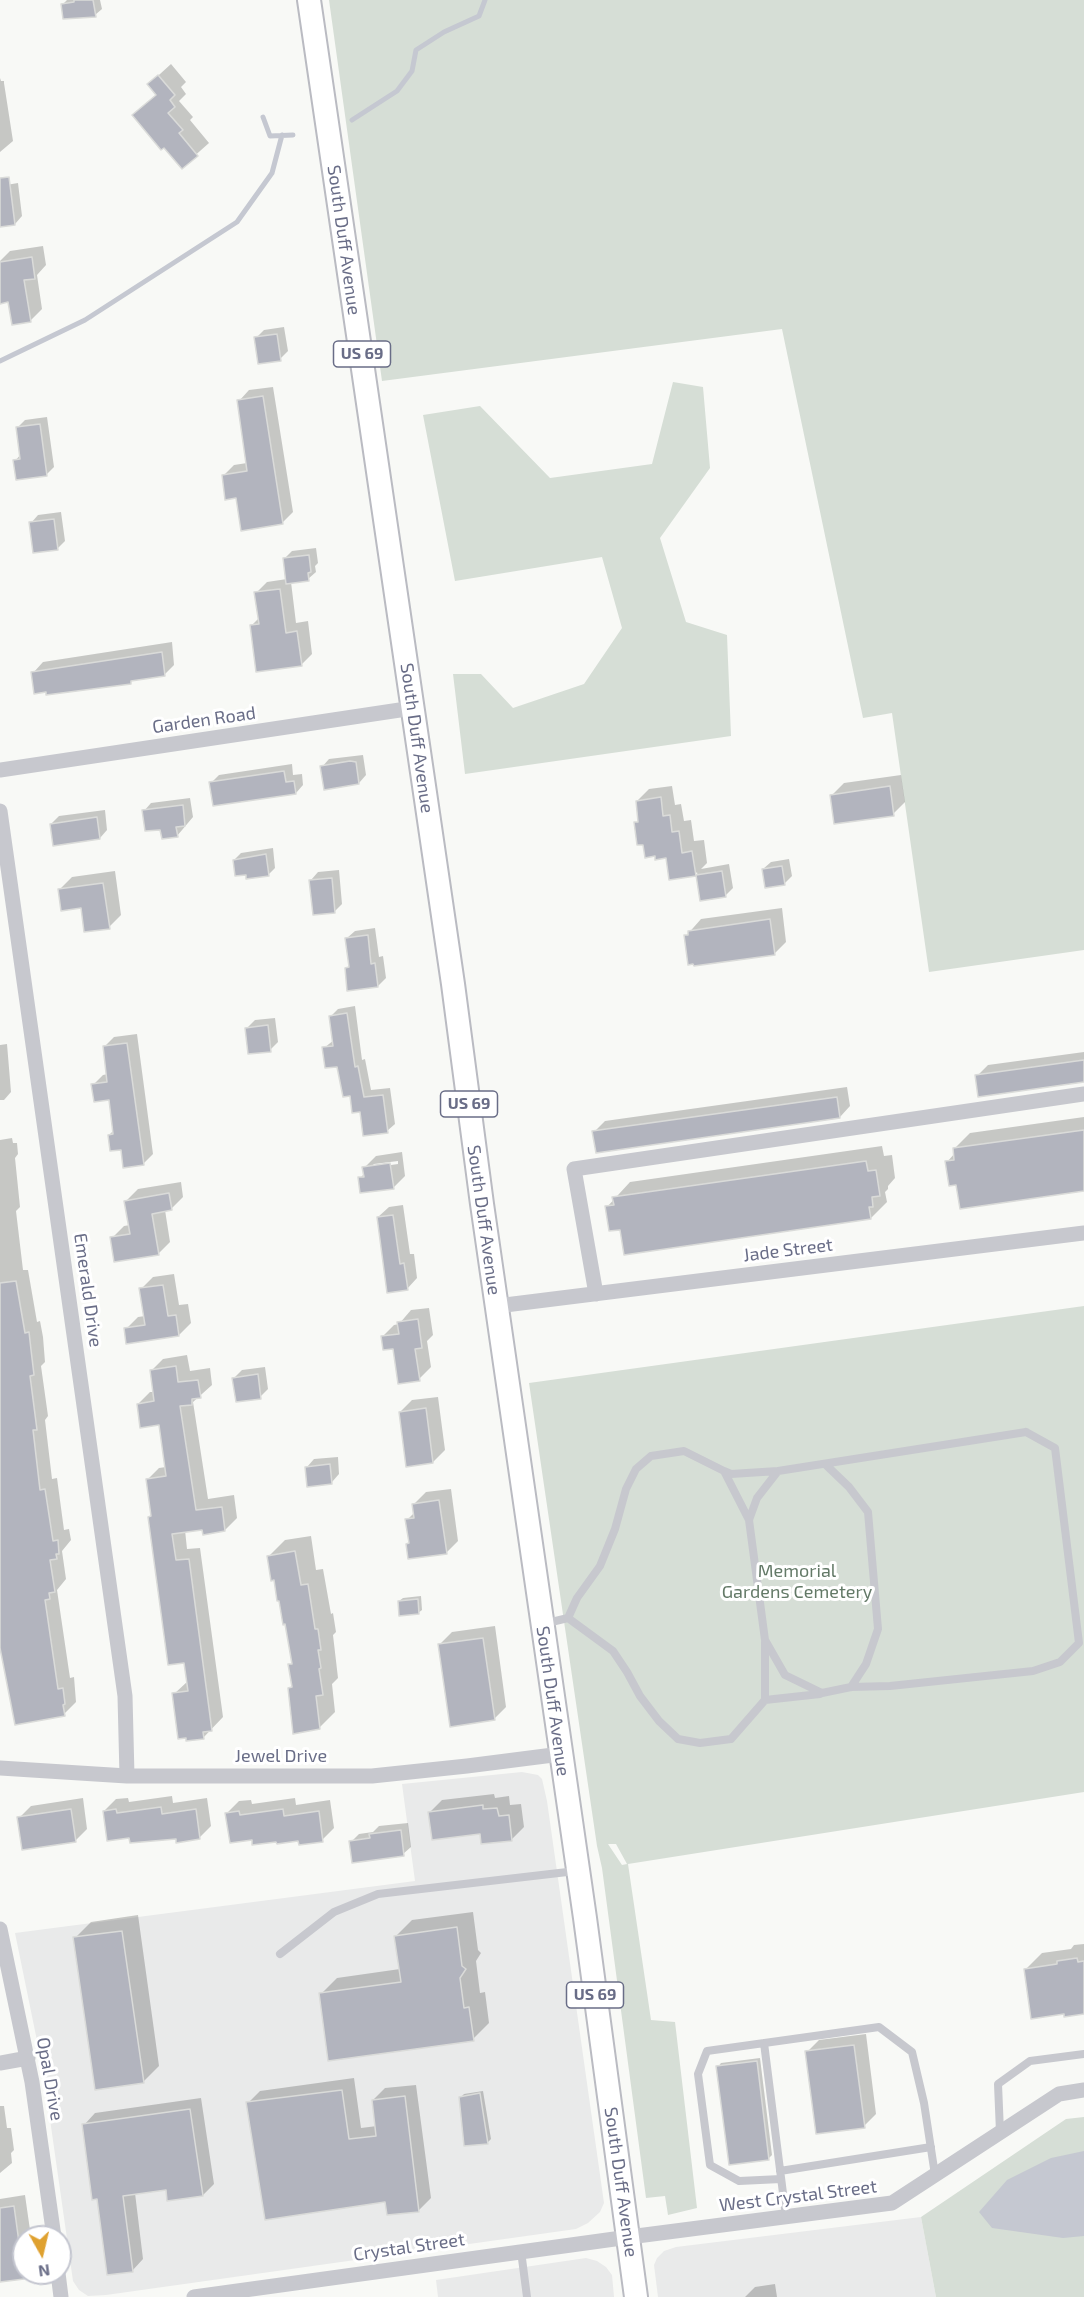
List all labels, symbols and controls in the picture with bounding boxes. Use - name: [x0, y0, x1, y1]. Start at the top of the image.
- street label: South Duff Avenue: [323, 164, 365, 316]
- road number: US 69: [334, 341, 391, 367]
- street label: South Duff Avenue: [396, 662, 438, 814]
- street label: Garden Road: [151, 702, 257, 738]
- road number: US 69: [440, 1091, 498, 1117]
- street label: South Duff Avenue: [463, 1144, 505, 1296]
- street label: Emerald Drive: [69, 1232, 107, 1348]
- street label: Jade Street: [742, 1234, 834, 1266]
- park label: Memorial Gardens Cemetery: [722, 1560, 872, 1602]
- street label: South Duff Avenue: [532, 1625, 574, 1777]
- street label: Jewel Drive: [235, 1745, 327, 1767]
- road number: US 69: [566, 1982, 624, 2008]
- street label: Opal Drive: [32, 2036, 68, 2122]
- street label: South Duff Avenue: [600, 2106, 642, 2258]
- street label: West Crystal Street: [718, 2176, 878, 2216]
- north arrow: [12, 2225, 72, 2285]
- street label: Crystal Street: [352, 2228, 466, 2266]
- text: N: [37, 2261, 51, 2282]

